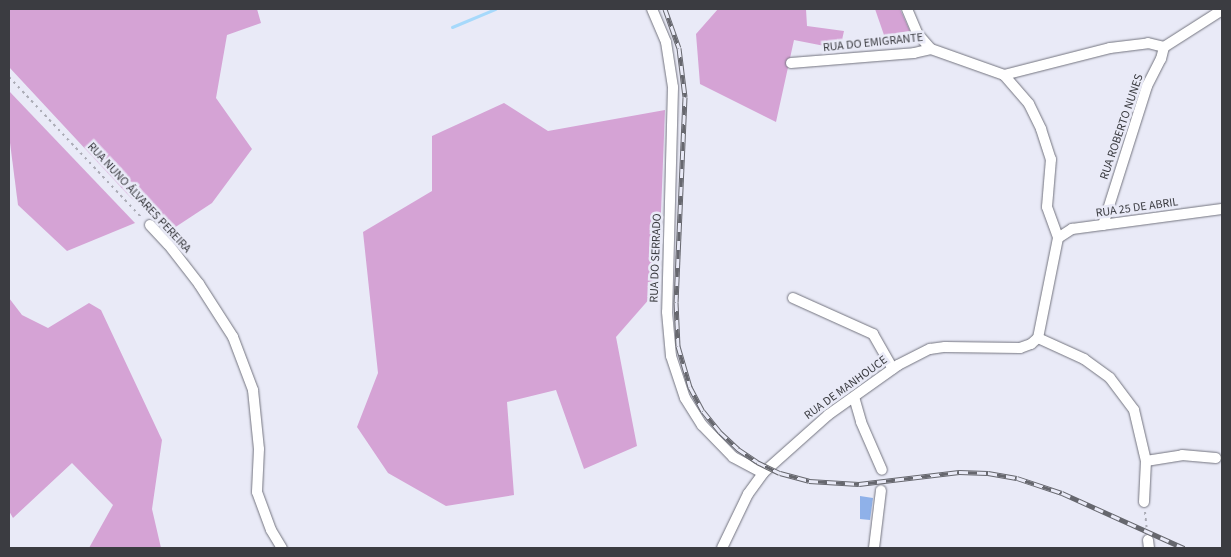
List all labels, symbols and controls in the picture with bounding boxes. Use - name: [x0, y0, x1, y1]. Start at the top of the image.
- street label: RUA DO EMIGRANTE: [822, 31, 924, 55]
- street label: RUA ROBERTO NUNES: [1097, 72, 1147, 182]
- street label: RUA NUNO ÁLVARES PEREIRA: [84, 140, 194, 256]
- street label: RUA 25 DE ABRIL: [1095, 195, 1179, 221]
- street label: RUA DO SERRADO: [647, 213, 665, 303]
- street label: RUA DE MANHOUCE: [802, 353, 890, 423]

